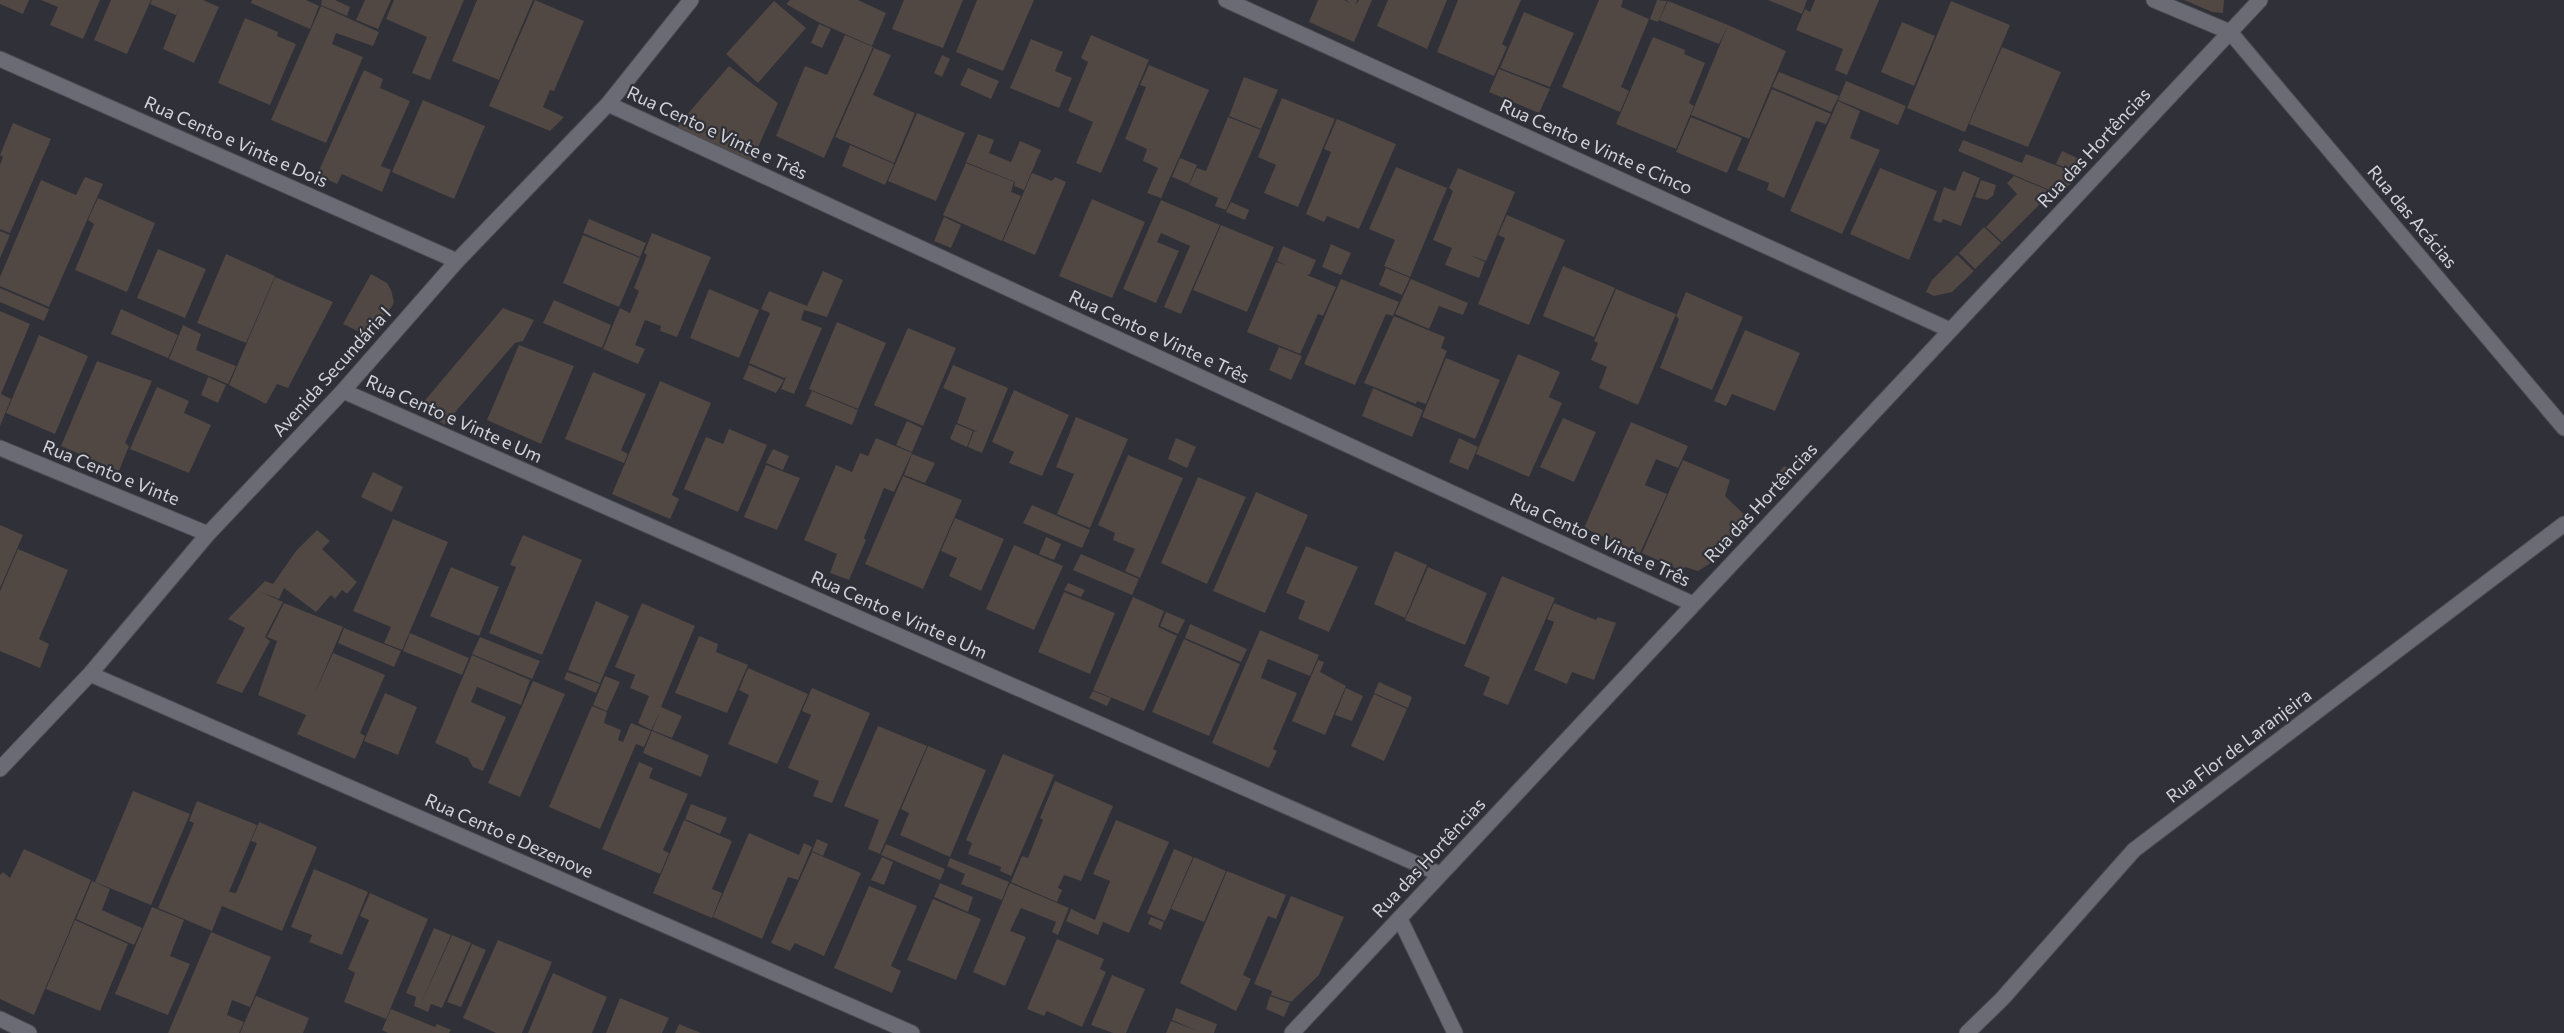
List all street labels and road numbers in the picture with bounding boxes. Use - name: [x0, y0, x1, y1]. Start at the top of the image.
- street label: Rua Cento e Vinte e Três: [624, 81, 811, 184]
- street label: Rua das Hortências: [2032, 83, 2154, 212]
- street label: Rua Cento e Vinte e Dois: [141, 91, 332, 192]
- street label: Rua Cento e Vinte e Cinco: [1497, 94, 1696, 199]
- street label: Rua das Acácias: [2363, 160, 2462, 272]
- street label: Rua Cento e Vinte e Três: [1066, 285, 1253, 388]
- street label: Avenida Secundária I: [267, 302, 395, 441]
- street label: Rua Cento e Vinte e Um: [363, 369, 546, 467]
- street label: Rua Cento e Vinte: [40, 435, 183, 510]
- street label: Rua das Hortências: [1699, 438, 1821, 567]
- street label: Rua Cento e Vinte e Três: [1507, 488, 1694, 591]
- street label: Rua Cento e Vinte e Um: [808, 565, 991, 663]
- street label: Rua Flor de Laranjeira: [2161, 683, 2315, 807]
- street label: Rua Cento e Dezenove: [422, 788, 597, 882]
- street label: Rua das Hortências: [1367, 793, 1489, 922]

